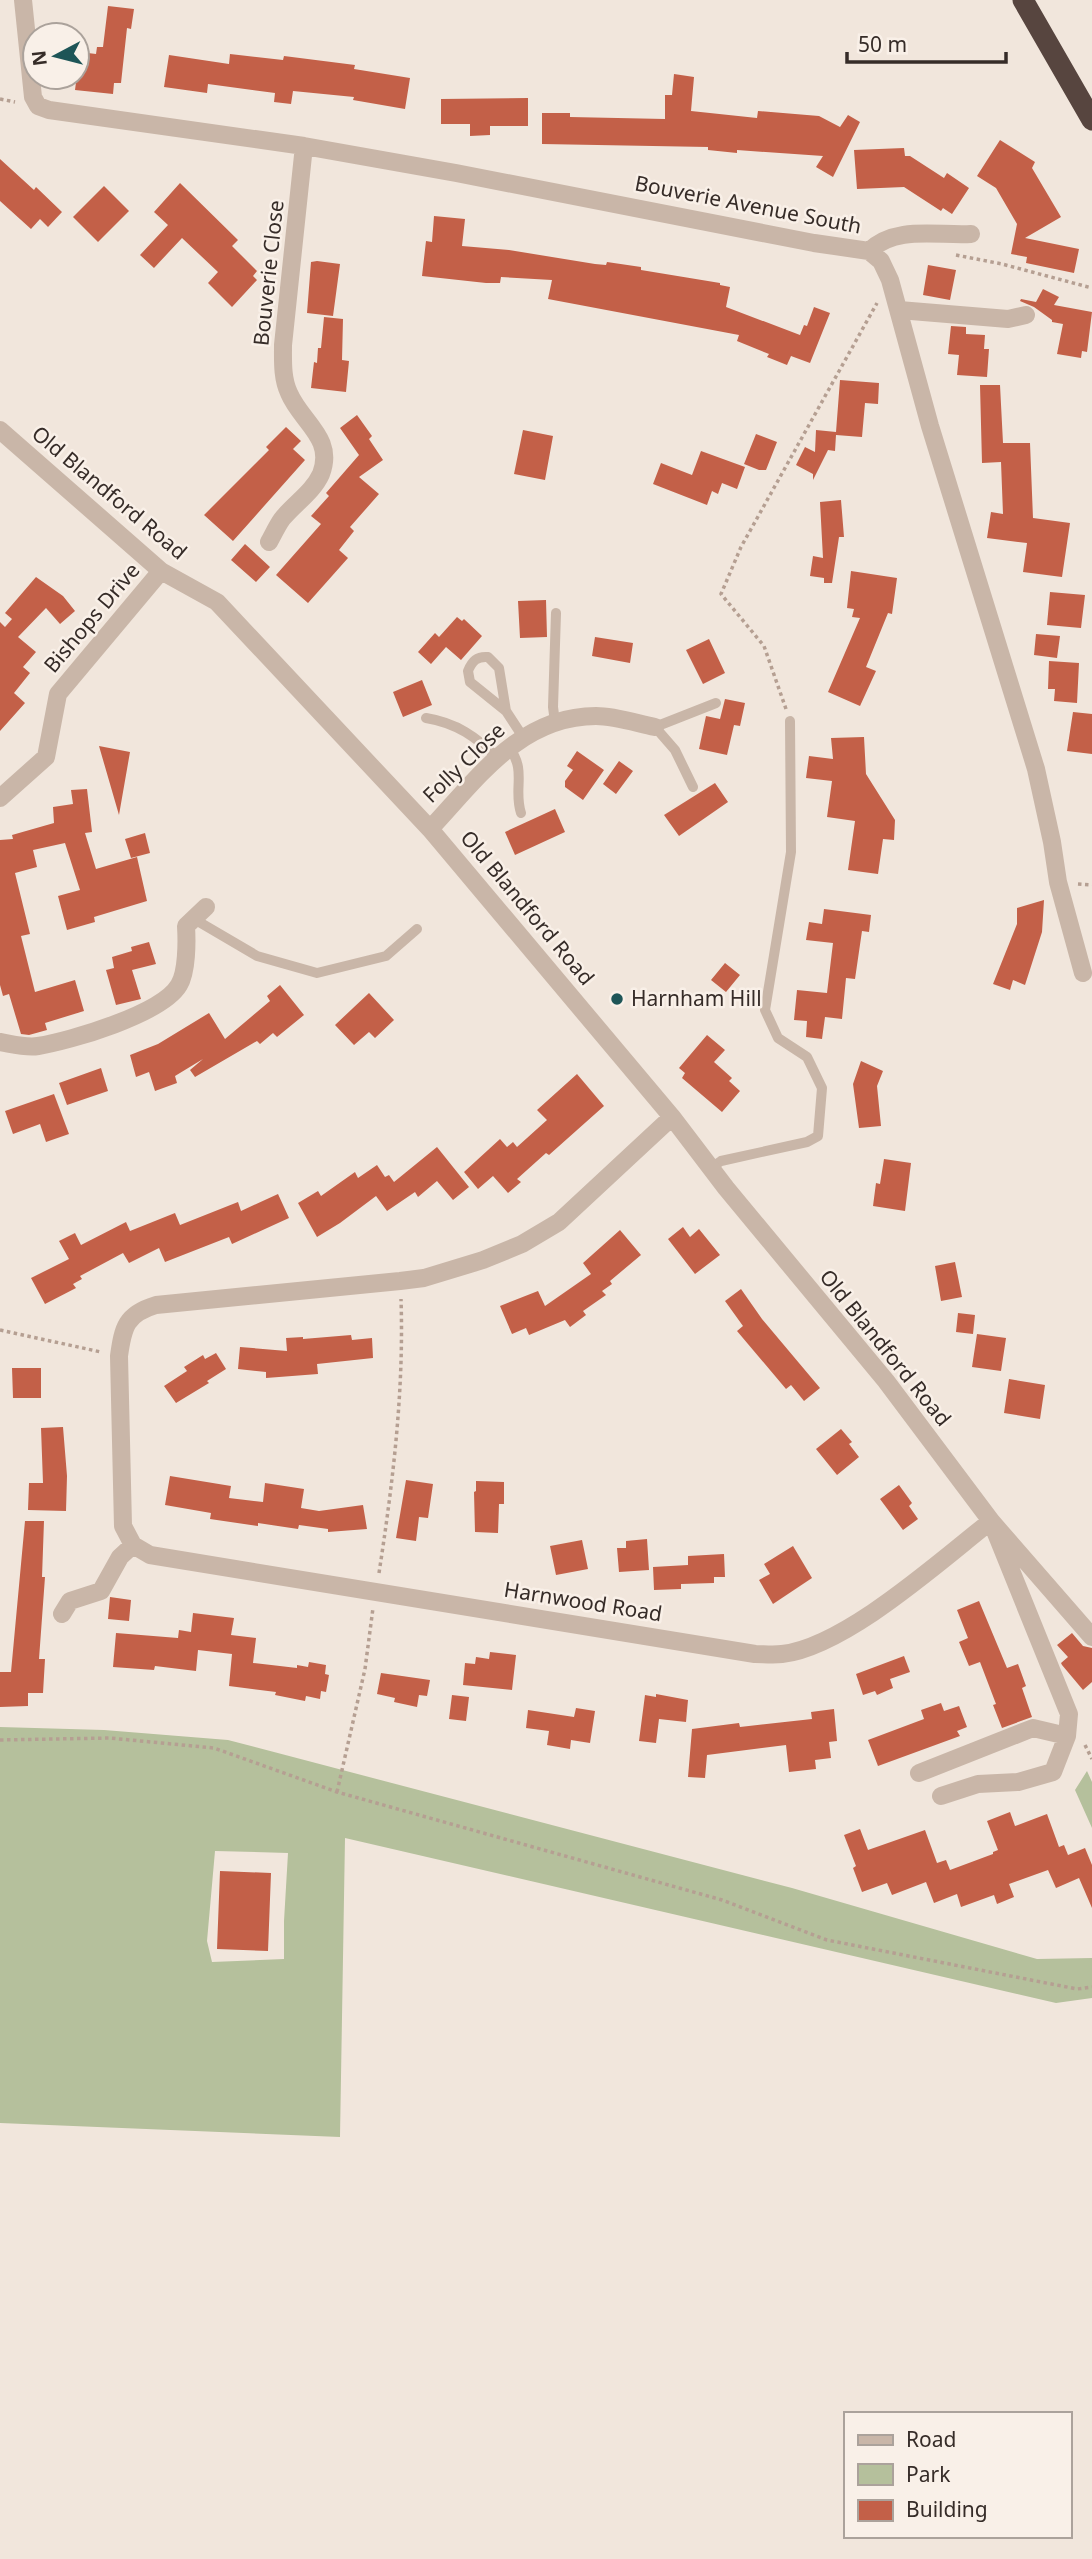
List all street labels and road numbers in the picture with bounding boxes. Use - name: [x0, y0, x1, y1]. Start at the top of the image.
- street label: Bouverie Avenue South: [633, 168, 864, 240]
- street label: Bouverie Close: [246, 199, 290, 347]
- street label: Old Blandford Road: [26, 419, 193, 565]
- street label: Bishops Drive: [37, 557, 145, 678]
- street label: Folly Close: [416, 716, 510, 808]
- street label: Old Blandford Road: [455, 824, 601, 991]
- street label: Old Blandford Road: [814, 1263, 958, 1432]
- street label: Harnwood Road: [502, 1575, 664, 1627]

